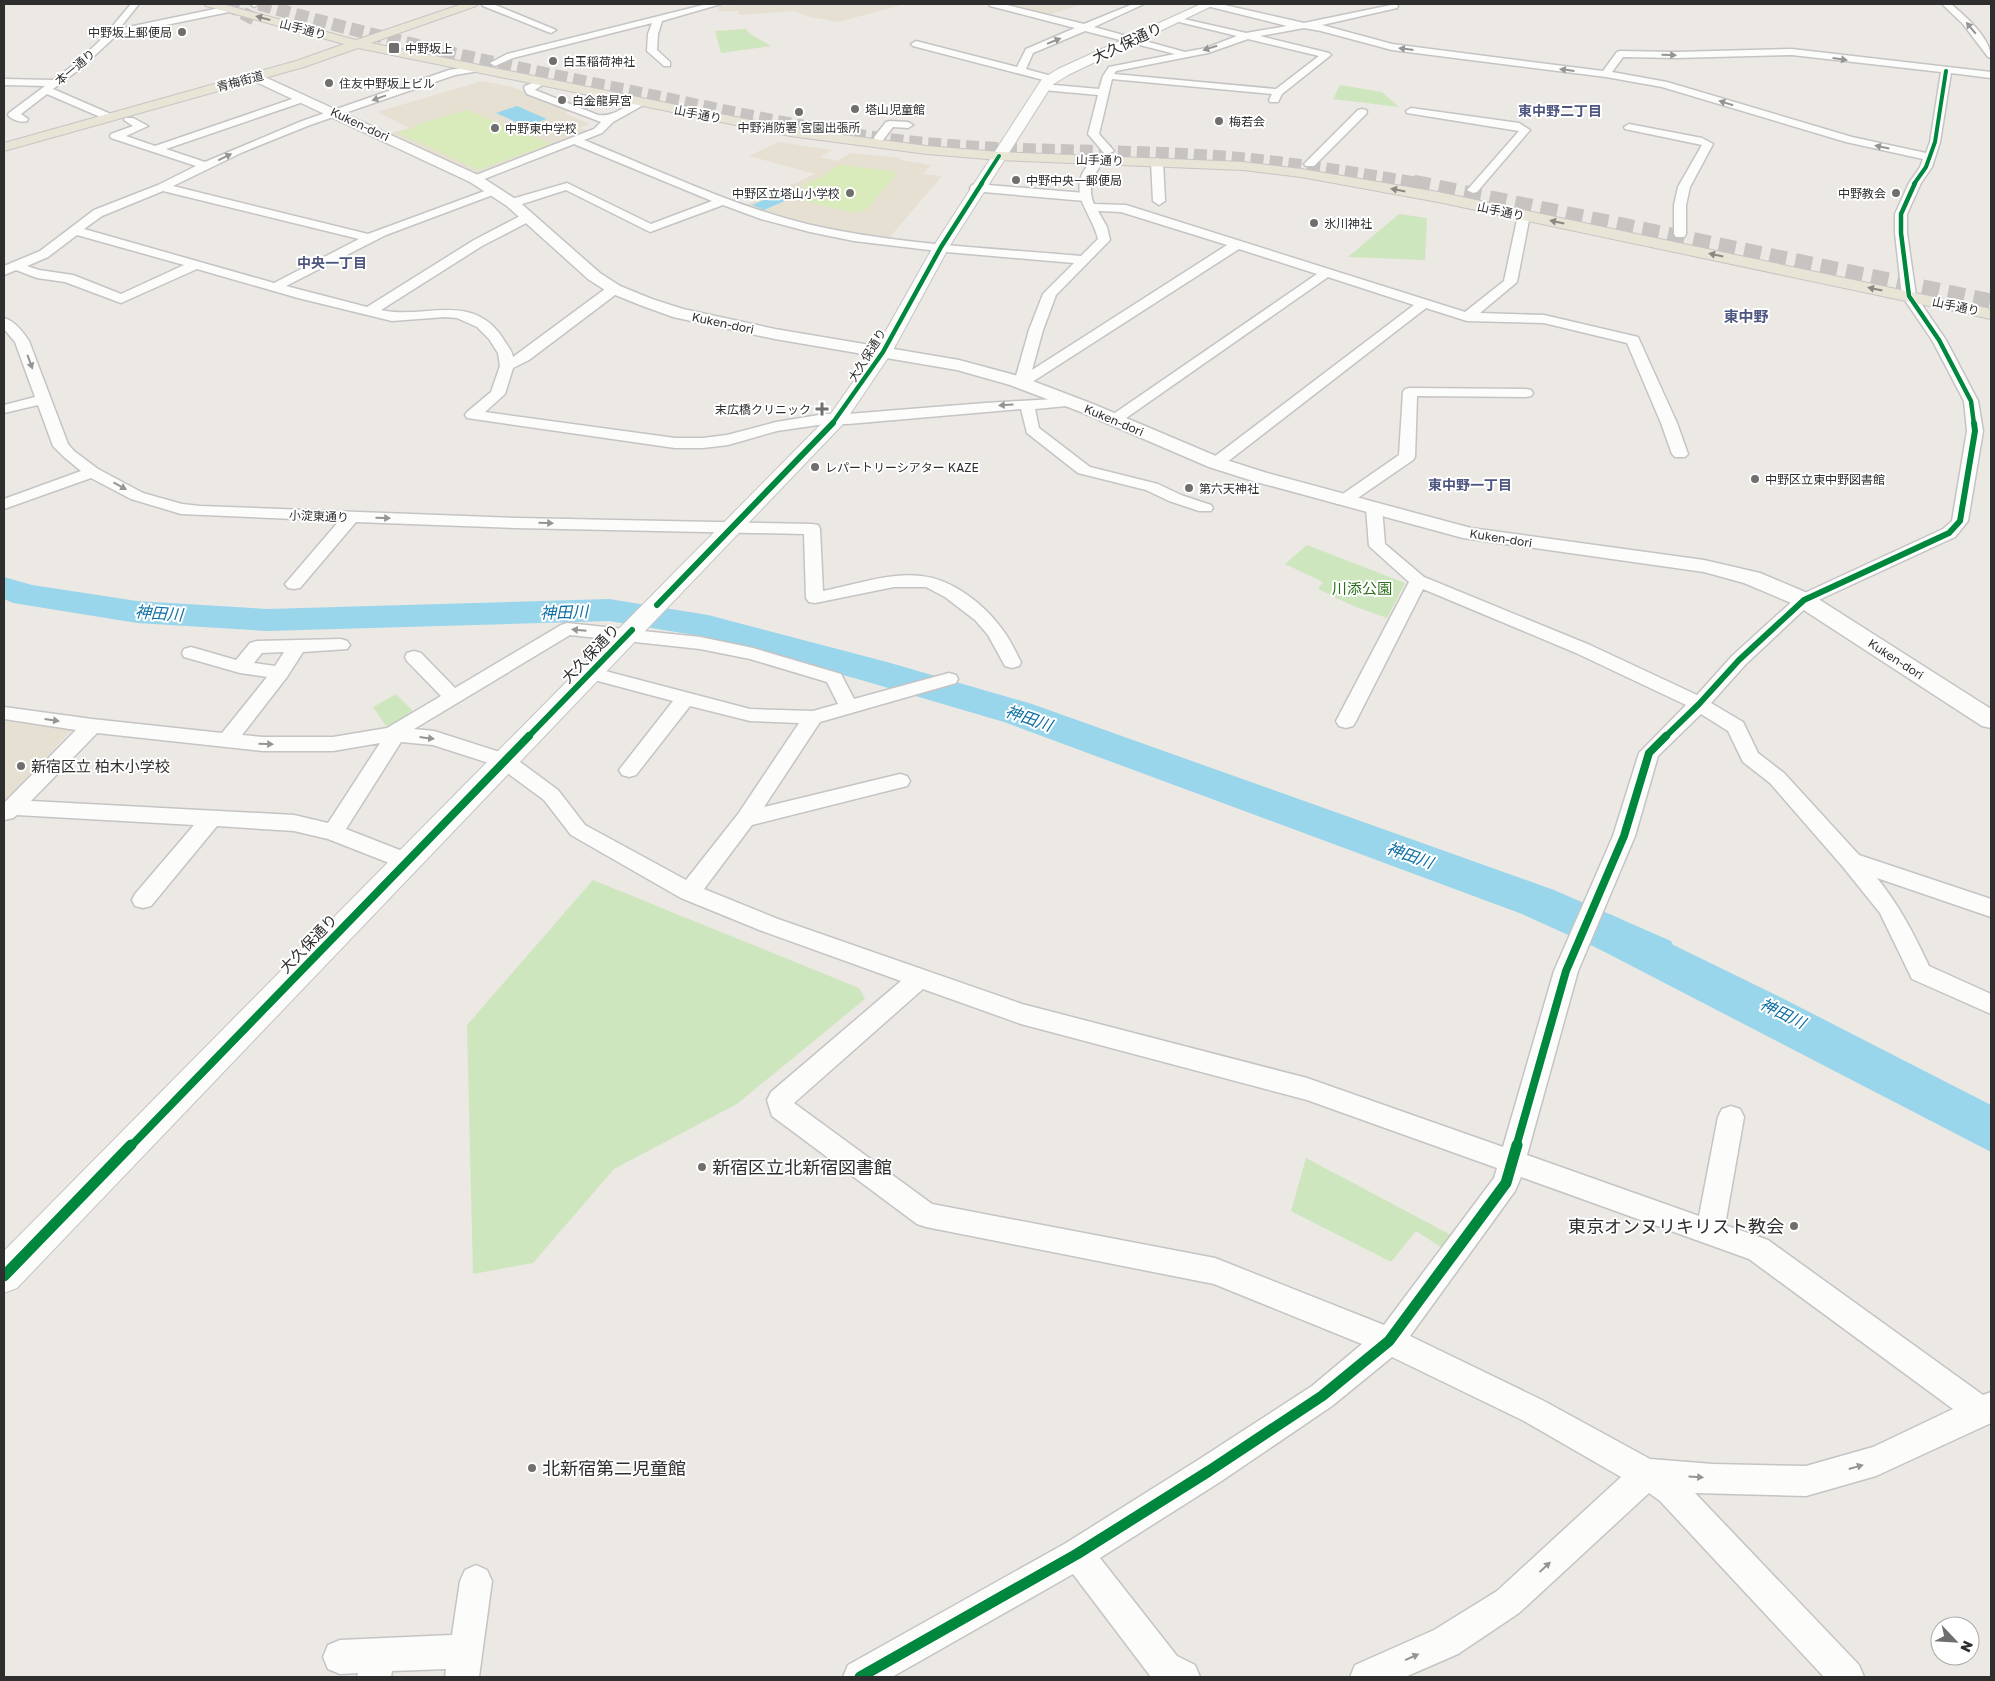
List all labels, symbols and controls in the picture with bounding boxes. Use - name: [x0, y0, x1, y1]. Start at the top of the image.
- one-way arrow: [255, 14, 270, 22]
- street label: 山手通り: [278, 16, 328, 42]
- street label: 大久保通り: [1089, 18, 1165, 66]
- one-way arrow: [1965, 21, 1976, 34]
- place label: 中野坂上郵便局: [88, 25, 172, 40]
- marker: 中野坂上郵便局: [176, 26, 188, 38]
- one-way arrow: [1047, 37, 1062, 45]
- marker: 中野坂上: [387, 41, 401, 55]
- place label: 中野坂上: [405, 41, 453, 56]
- one-way arrow: [1398, 44, 1414, 52]
- one-way arrow: [1203, 45, 1218, 53]
- street label: 本一通り: [52, 46, 98, 88]
- one-way arrow: [1661, 51, 1677, 59]
- place label: 白玉稲荷神社: [563, 54, 635, 69]
- marker: 白玉稲荷神社: [547, 55, 559, 67]
- one-way arrow: [1833, 55, 1849, 63]
- one-way arrow: [1559, 65, 1575, 73]
- street label: 青梅街道: [215, 68, 265, 94]
- place label: 住友中野坂上ビル: [339, 76, 435, 91]
- marker: 住友中野坂上ビル: [323, 77, 335, 89]
- place label: 白金龍昇宮: [572, 93, 632, 108]
- one-way arrow: [371, 94, 386, 102]
- marker: 白金龍昇宮: [556, 94, 568, 106]
- one-way arrow: [1718, 98, 1733, 106]
- street label: 山手通り: [673, 102, 723, 126]
- place label: 塔山児童館: [865, 102, 925, 117]
- district label: 東中野二丁目: [1518, 102, 1602, 119]
- marker: 塔山児童館: [849, 103, 861, 115]
- street label: Kuken-dori: [328, 104, 392, 144]
- marker: 中野消防署 宮園出張所: [793, 106, 805, 118]
- place label: 梅若会: [1229, 114, 1265, 129]
- marker: 梅若会: [1213, 115, 1225, 127]
- place label: 中野消防署 宮園出張所: [737, 120, 861, 135]
- place label: 中野東中学校: [505, 121, 577, 136]
- marker: 中野東中学校: [489, 122, 501, 134]
- one-way arrow: [1874, 143, 1889, 151]
- street label: 山手通り: [1076, 152, 1124, 168]
- one-way arrow: [218, 153, 233, 161]
- place label: 中野中央一郵便局: [1026, 173, 1122, 188]
- marker: 中野中央一郵便局: [1010, 174, 1022, 186]
- one-way arrow: [1389, 185, 1405, 193]
- place label: 中野区立塔山小学校: [732, 186, 840, 201]
- place label: 中野教会: [1838, 186, 1886, 201]
- marker: 中野区立塔山小学校: [844, 187, 856, 199]
- marker: 中野教会: [1890, 187, 1902, 199]
- street label: 山手通り: [1476, 199, 1526, 223]
- place label: 氷川神社: [1324, 216, 1372, 231]
- marker: 氷川神社: [1308, 217, 1320, 229]
- one-way arrow: [1549, 218, 1565, 226]
- one-way arrow: [1708, 251, 1724, 259]
- district label: 中央一丁目: [297, 254, 367, 271]
- one-way arrow: [1867, 285, 1883, 293]
- street label: 山手通り: [1931, 294, 1981, 318]
- district label: 東中野: [1723, 307, 1769, 325]
- street label: Kuken-dori: [691, 309, 755, 337]
- street label: 大久保通り: [845, 326, 889, 384]
- one-way arrow: [26, 355, 34, 370]
- street label: Kuken-dori: [1082, 401, 1146, 439]
- place label: 末広橋クリニック: [715, 402, 811, 417]
- marker: 末広橋クリニック: [815, 402, 829, 416]
- one-way arrow: [998, 402, 1014, 410]
- place label: レパートリーシアター KAZE: [825, 460, 979, 475]
- marker: レパートリーシアター KAZE: [809, 461, 821, 473]
- place label: 中野区立東中野図書館: [1765, 472, 1885, 487]
- marker: 中野区立東中野図書館: [1749, 473, 1761, 485]
- district label: 東中野一丁目: [1428, 476, 1512, 493]
- place label: 第六天神社: [1199, 481, 1259, 496]
- one-way arrow: [113, 482, 128, 490]
- marker: 第六天神社: [1183, 482, 1195, 494]
- street label: 小淀東通り: [289, 507, 349, 525]
- one-way arrow: [375, 514, 391, 522]
- one-way arrow: [538, 519, 554, 527]
- street label: Kuken-dori: [1469, 526, 1533, 550]
- park label: 川添公園: [1332, 579, 1392, 597]
- water label: 神田川: [134, 601, 186, 625]
- water label: 神田川: [540, 601, 590, 623]
- street label: 大久保通り: [557, 620, 623, 686]
- one-way arrow: [570, 626, 586, 634]
- street label: Kuken-dori: [1865, 635, 1927, 683]
- water label: 神田川: [1003, 701, 1057, 736]
- one-way arrow: [44, 716, 60, 724]
- one-way arrow: [419, 734, 435, 742]
- one-way arrow: [258, 740, 274, 748]
- place label: 新宿区立 柏木小学校: [31, 757, 170, 775]
- marker: 新宿区立 柏木小学校: [15, 760, 27, 772]
- water label: 神田川: [1384, 837, 1438, 873]
- street label: 大久保通り: [275, 910, 341, 976]
- water label: 神田川: [1757, 993, 1811, 1033]
- place label: 新宿区立北新宿図書館: [712, 1156, 892, 1178]
- marker: 新宿区立北新宿図書館: [696, 1161, 708, 1173]
- place label: 東京オンヌリキリスト教会: [1568, 1215, 1784, 1237]
- marker: 東京オンヌリキリスト教会: [1788, 1220, 1800, 1232]
- place label: 北新宿第二児童館: [542, 1457, 686, 1479]
- marker: 北新宿第二児童館: [526, 1462, 538, 1474]
- one-way arrow: [1848, 1462, 1863, 1470]
- one-way arrow: [1688, 1474, 1704, 1482]
- one-way arrow: [1539, 1561, 1551, 1573]
- north arrow: [1930, 1616, 1980, 1666]
- text: N: [1957, 1638, 1977, 1655]
- one-way arrow: [1405, 1653, 1419, 1661]

